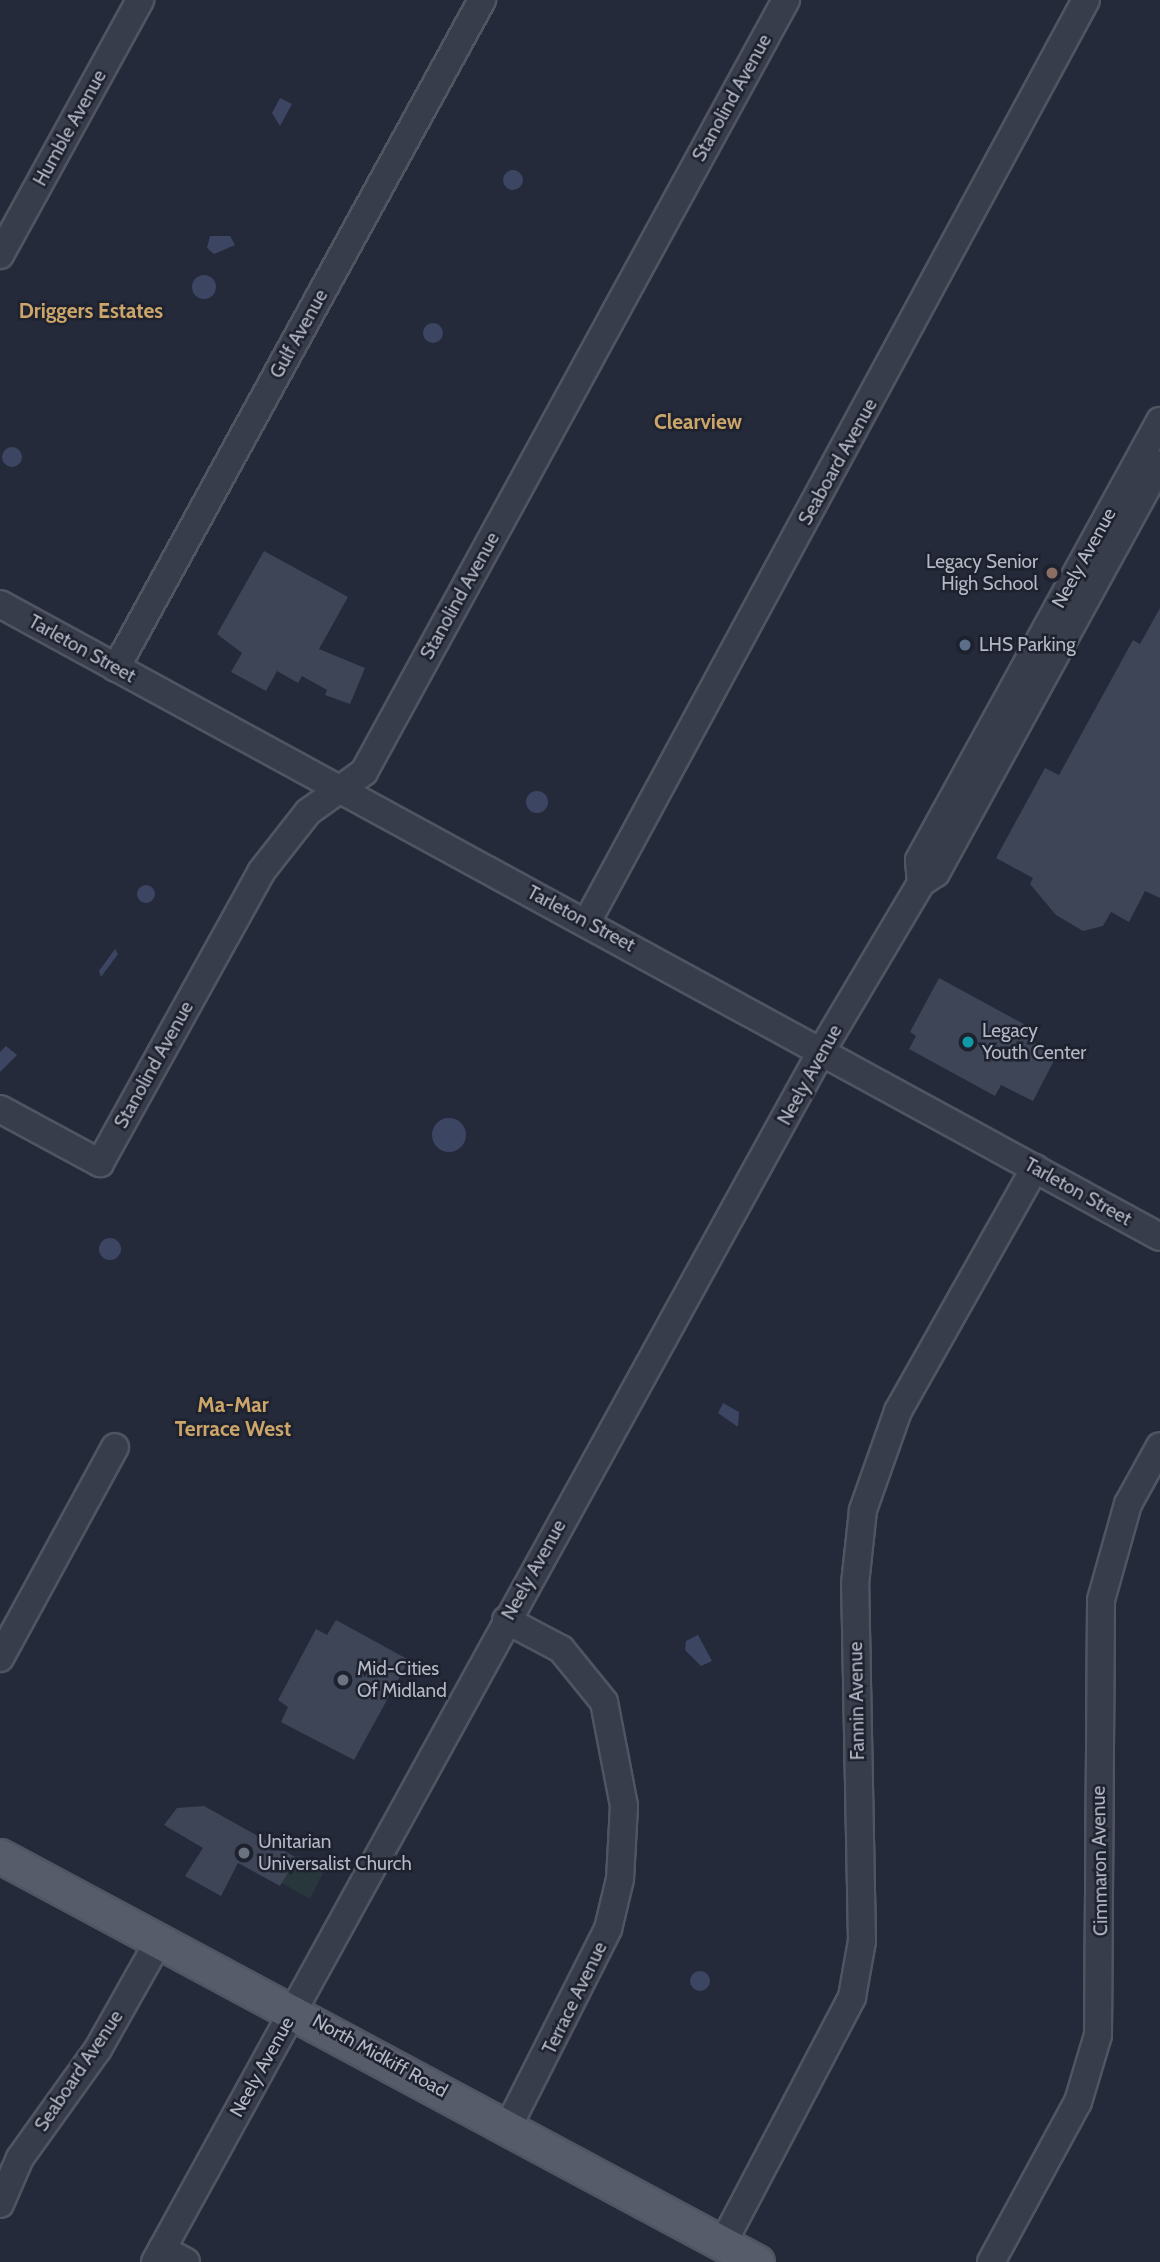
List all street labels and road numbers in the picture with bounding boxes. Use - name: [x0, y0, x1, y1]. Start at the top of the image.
- street label: Stanolind Avenue: [688, 31, 776, 165]
- street label: Humble Avenue: [29, 66, 111, 190]
- street label: Gulf Avenue: [265, 286, 333, 382]
- street label: Seaboard Avenue: [794, 395, 882, 529]
- street label: Neely Avenue: [1047, 504, 1121, 612]
- street label: Stanolind Avenue: [416, 529, 504, 663]
- street label: Tarleton Street: [25, 610, 139, 688]
- street label: Tarleton Street: [523, 881, 639, 957]
- street label: Stanolind Avenue: [110, 998, 198, 1132]
- street label: Neely Avenue: [773, 1021, 847, 1129]
- street label: Tarleton Street: [1021, 1153, 1135, 1231]
- street label: Neely Avenue: [497, 1516, 571, 1624]
- street label: Fannin Avenue: [845, 1642, 869, 1760]
- street label: Cimmaron Avenue: [1087, 1786, 1113, 1936]
- street label: Terrace Avenue: [538, 1938, 612, 2058]
- street label: Seaboard Avenue: [30, 2006, 128, 2136]
- street label: North Midkiff Road: [308, 2009, 452, 2103]
- street label: Neely Avenue: [225, 2013, 299, 2121]

